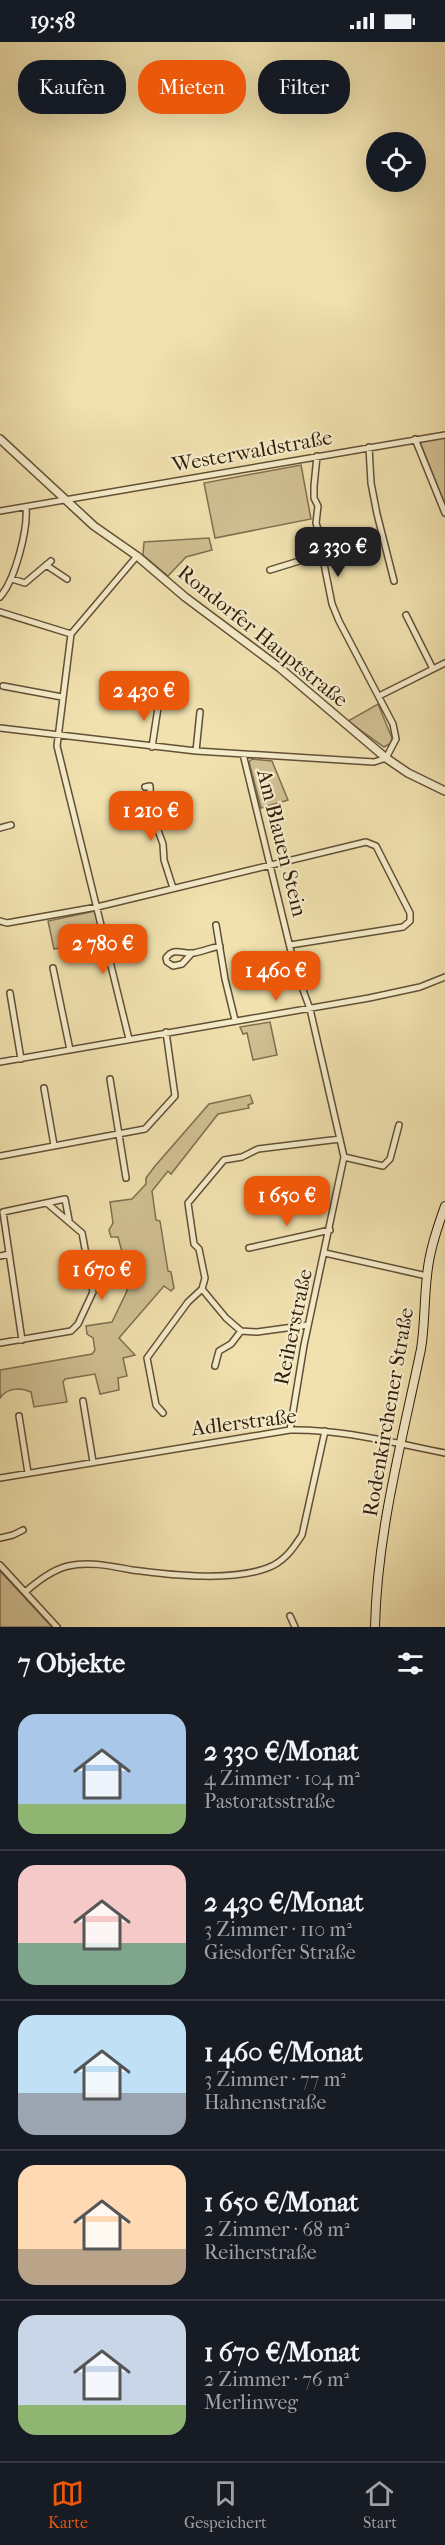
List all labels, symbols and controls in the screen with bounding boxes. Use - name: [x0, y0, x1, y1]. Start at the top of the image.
- text: 19:58: [30, 8, 75, 34]
- chip: Kaufen: [18, 60, 126, 114]
- chip: Mieten: [138, 60, 246, 114]
- chip: Filter: [258, 60, 350, 114]
- map controls: [366, 132, 426, 192]
- button: locate: [366, 132, 426, 192]
- street label: Westerwaldstraße: [169, 425, 334, 477]
- pin: 2 330 €: [283, 527, 393, 578]
- text: 2 330 €: [309, 535, 367, 558]
- street label: Rondorfer Hauptstraße: [173, 560, 353, 712]
- pin: 2 430 €: [89, 671, 199, 722]
- text: 2 430 €: [113, 679, 175, 702]
- street label: Am Blauen Stein: [252, 766, 312, 919]
- pin: 1 210 €: [96, 791, 206, 842]
- text: 1 210 €: [123, 799, 179, 822]
- pin: 2 780 €: [48, 924, 158, 975]
- text: 2 780 €: [72, 932, 134, 955]
- pin: 1 460 €: [221, 951, 331, 1002]
- text: 1 460 €: [245, 959, 307, 982]
- pin: 1 650 €: [232, 1176, 342, 1227]
- text: 1 650 €: [258, 1184, 316, 1207]
- pin: 1 670 €: [47, 1250, 157, 1301]
- text: 1 670 €: [73, 1258, 131, 1281]
- street label: Reiherstraße: [269, 1267, 317, 1387]
- street label: Rodenkirchener Straße: [358, 1306, 418, 1518]
- street label: Adlerstraße: [189, 1404, 298, 1440]
- icon: filters: [394, 1647, 427, 1680]
- text: 7 Objekte: [18, 1648, 125, 1679]
- text: 2 330 €/Monat: [204, 1736, 359, 1767]
- icon: home: [66, 1738, 138, 1810]
- text: 4 Zimmer · 104 m²: [204, 1767, 360, 1790]
- text: Pastoratsstraße: [204, 1790, 335, 1813]
- text: 2 430 €/Monat: [204, 1887, 364, 1918]
- icon: home: [66, 1889, 138, 1961]
- text: 3 Zimmer · 110 m²: [204, 1918, 352, 1941]
- text: Giesdorfer Straße: [204, 1941, 356, 1964]
- text: 1 460 €/Monat: [204, 2037, 363, 2068]
- icon: home: [66, 2039, 138, 2111]
- text: 3 Zimmer · 77 m²: [204, 2068, 346, 2091]
- text: Hahnenstraße: [204, 2091, 326, 2114]
- text: 1 650 €/Monat: [204, 2187, 359, 2218]
- icon: home: [66, 2189, 138, 2261]
- text: 2 Zimmer · 68 m²: [204, 2218, 350, 2241]
- text: Reiherstraße: [204, 2241, 317, 2264]
- text: 1 670 €/Monat: [204, 2337, 360, 2368]
- icon: home: [66, 2339, 138, 2411]
- text: 2 Zimmer · 76 m²: [204, 2368, 349, 2391]
- text: Merlinweg: [204, 2391, 298, 2414]
- tab: Karte: [48, 2477, 88, 2532]
- tab: Gespeichert: [184, 2477, 267, 2532]
- tab: Start: [363, 2477, 397, 2532]

